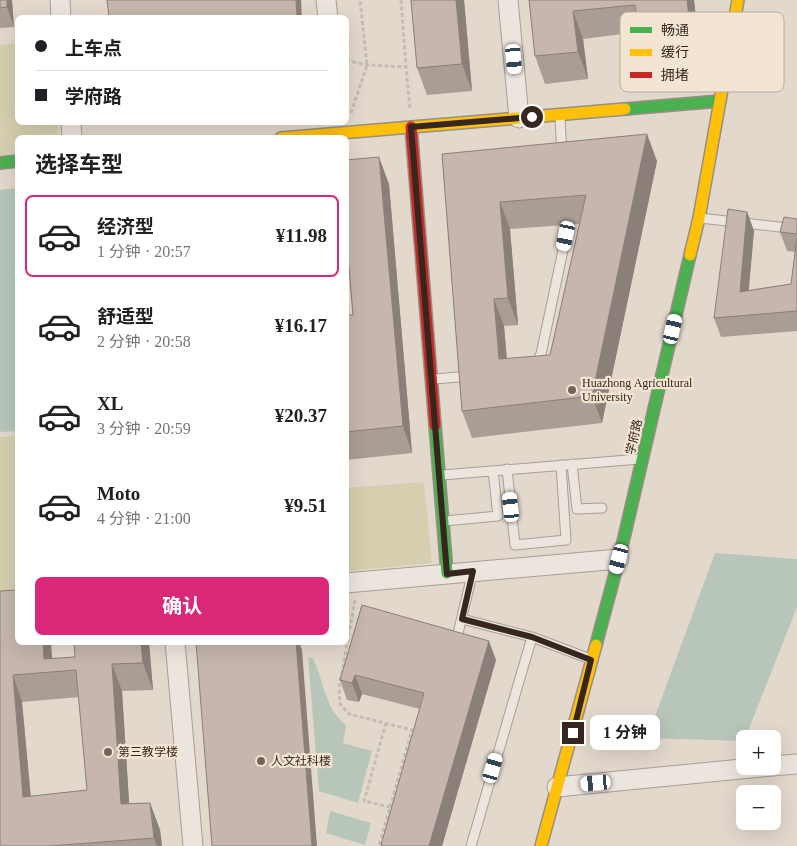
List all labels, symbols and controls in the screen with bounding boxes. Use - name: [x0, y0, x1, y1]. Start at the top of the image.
- legend: [620, 12, 784, 92]
- text: 畅通: [661, 23, 689, 38]
- text: 上车点: [65, 38, 122, 59]
- car: [505, 43, 522, 75]
- text: 缓行: [661, 45, 689, 60]
- text: 拥堵: [661, 68, 689, 83]
- text: 学府路: [65, 86, 122, 107]
- route start: [521, 106, 543, 128]
- text: 选择车型: [35, 152, 123, 177]
- icon: car: [37, 214, 82, 259]
- text: 经济型: [97, 216, 154, 237]
- car: [555, 220, 576, 252]
- text: ¥11.98: [276, 225, 327, 246]
- text: 1 分钟 · 20:57: [97, 243, 191, 260]
- icon: car: [37, 304, 82, 349]
- text: 舒适型: [97, 306, 154, 327]
- car: [662, 313, 683, 345]
- text: ¥16.17: [275, 315, 327, 336]
- text: 2 分钟 · 20:58: [97, 333, 191, 350]
- place label: Huazhong Agricultural University: [582, 376, 693, 404]
- marker: Huazhong Agricultural University: [566, 384, 578, 396]
- text: XL: [97, 393, 123, 414]
- icon: car: [37, 394, 82, 439]
- text: ¥20.37: [275, 405, 327, 426]
- street label: 学府路: [623, 418, 645, 456]
- text: 3 分钟 · 20:59: [97, 420, 191, 437]
- text: Moto: [97, 483, 140, 504]
- icon: car: [37, 484, 82, 529]
- car: [501, 491, 520, 523]
- text: ¥9.51: [284, 495, 327, 516]
- text: 4 分钟 · 21:00: [97, 510, 191, 527]
- car: [607, 543, 630, 575]
- button: 确认: [35, 577, 329, 635]
- callout: 1 分钟: [590, 716, 660, 750]
- route end: [562, 722, 584, 744]
- text: 1 分钟: [603, 724, 647, 741]
- map controls: [736, 730, 781, 830]
- button: +: [736, 730, 781, 775]
- place label: 第三教学楼: [118, 745, 178, 759]
- marker: 第三教学楼: [102, 746, 114, 758]
- car: [481, 752, 504, 784]
- place label: 人文社科楼: [271, 754, 331, 768]
- marker: 人文社科楼: [255, 755, 267, 767]
- car: [580, 774, 611, 792]
- button: −: [736, 785, 781, 830]

